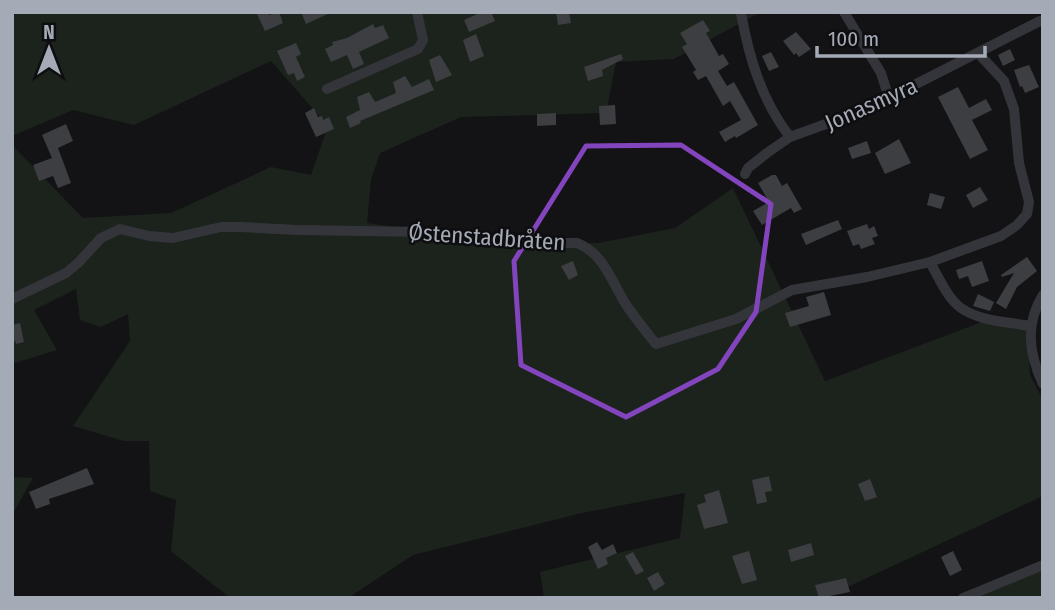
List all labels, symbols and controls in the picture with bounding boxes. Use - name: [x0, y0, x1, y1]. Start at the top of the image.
- north arrow: [14, 14, 84, 84]
- scale bar: [817, 14, 985, 58]
- text: N: [43, 21, 55, 44]
- text: 100 m: [828, 26, 879, 52]
- street label: Jonasmyra: [821, 71, 921, 137]
- street label: Østenstadbråten: [408, 218, 566, 256]

